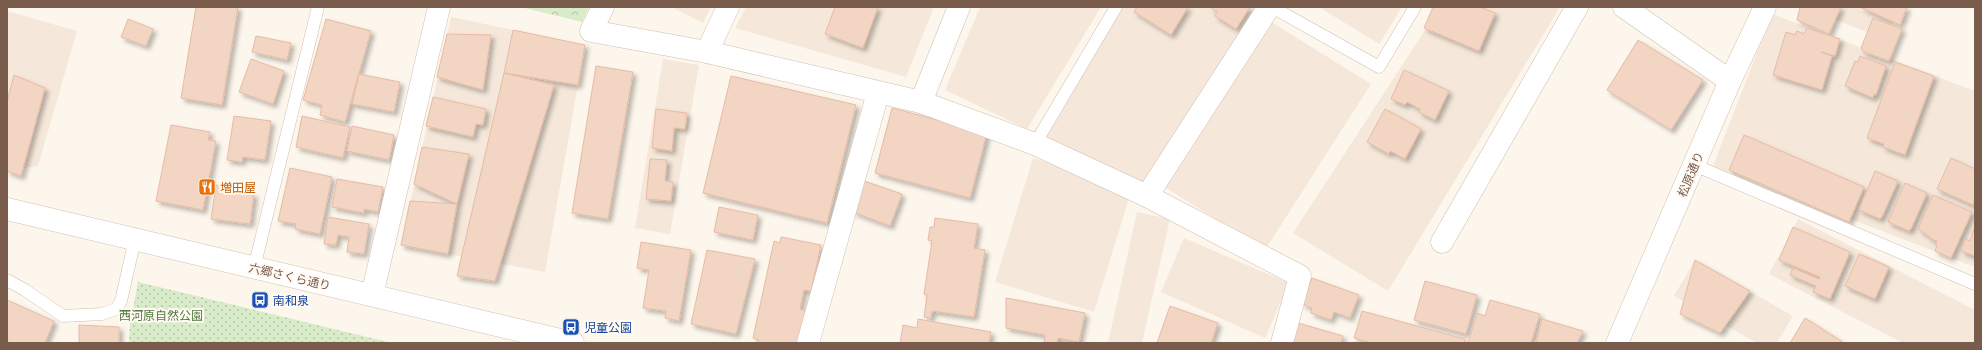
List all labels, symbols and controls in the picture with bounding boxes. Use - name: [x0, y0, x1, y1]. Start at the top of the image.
- street label: 松原通り: [1674, 149, 1706, 199]
- restaurant icon: 増田屋: [197, 177, 217, 197]
- place label: 増田屋: [220, 180, 256, 194]
- street label: 六郷さくら通り: [247, 260, 333, 292]
- bus stop icon: 南和泉: [250, 290, 270, 310]
- place label: 南和泉: [273, 293, 309, 307]
- park label: 西河原自然公園: [119, 308, 203, 322]
- bus stop icon: 児童公園: [561, 317, 581, 337]
- place label: 児童公園: [584, 320, 632, 334]

